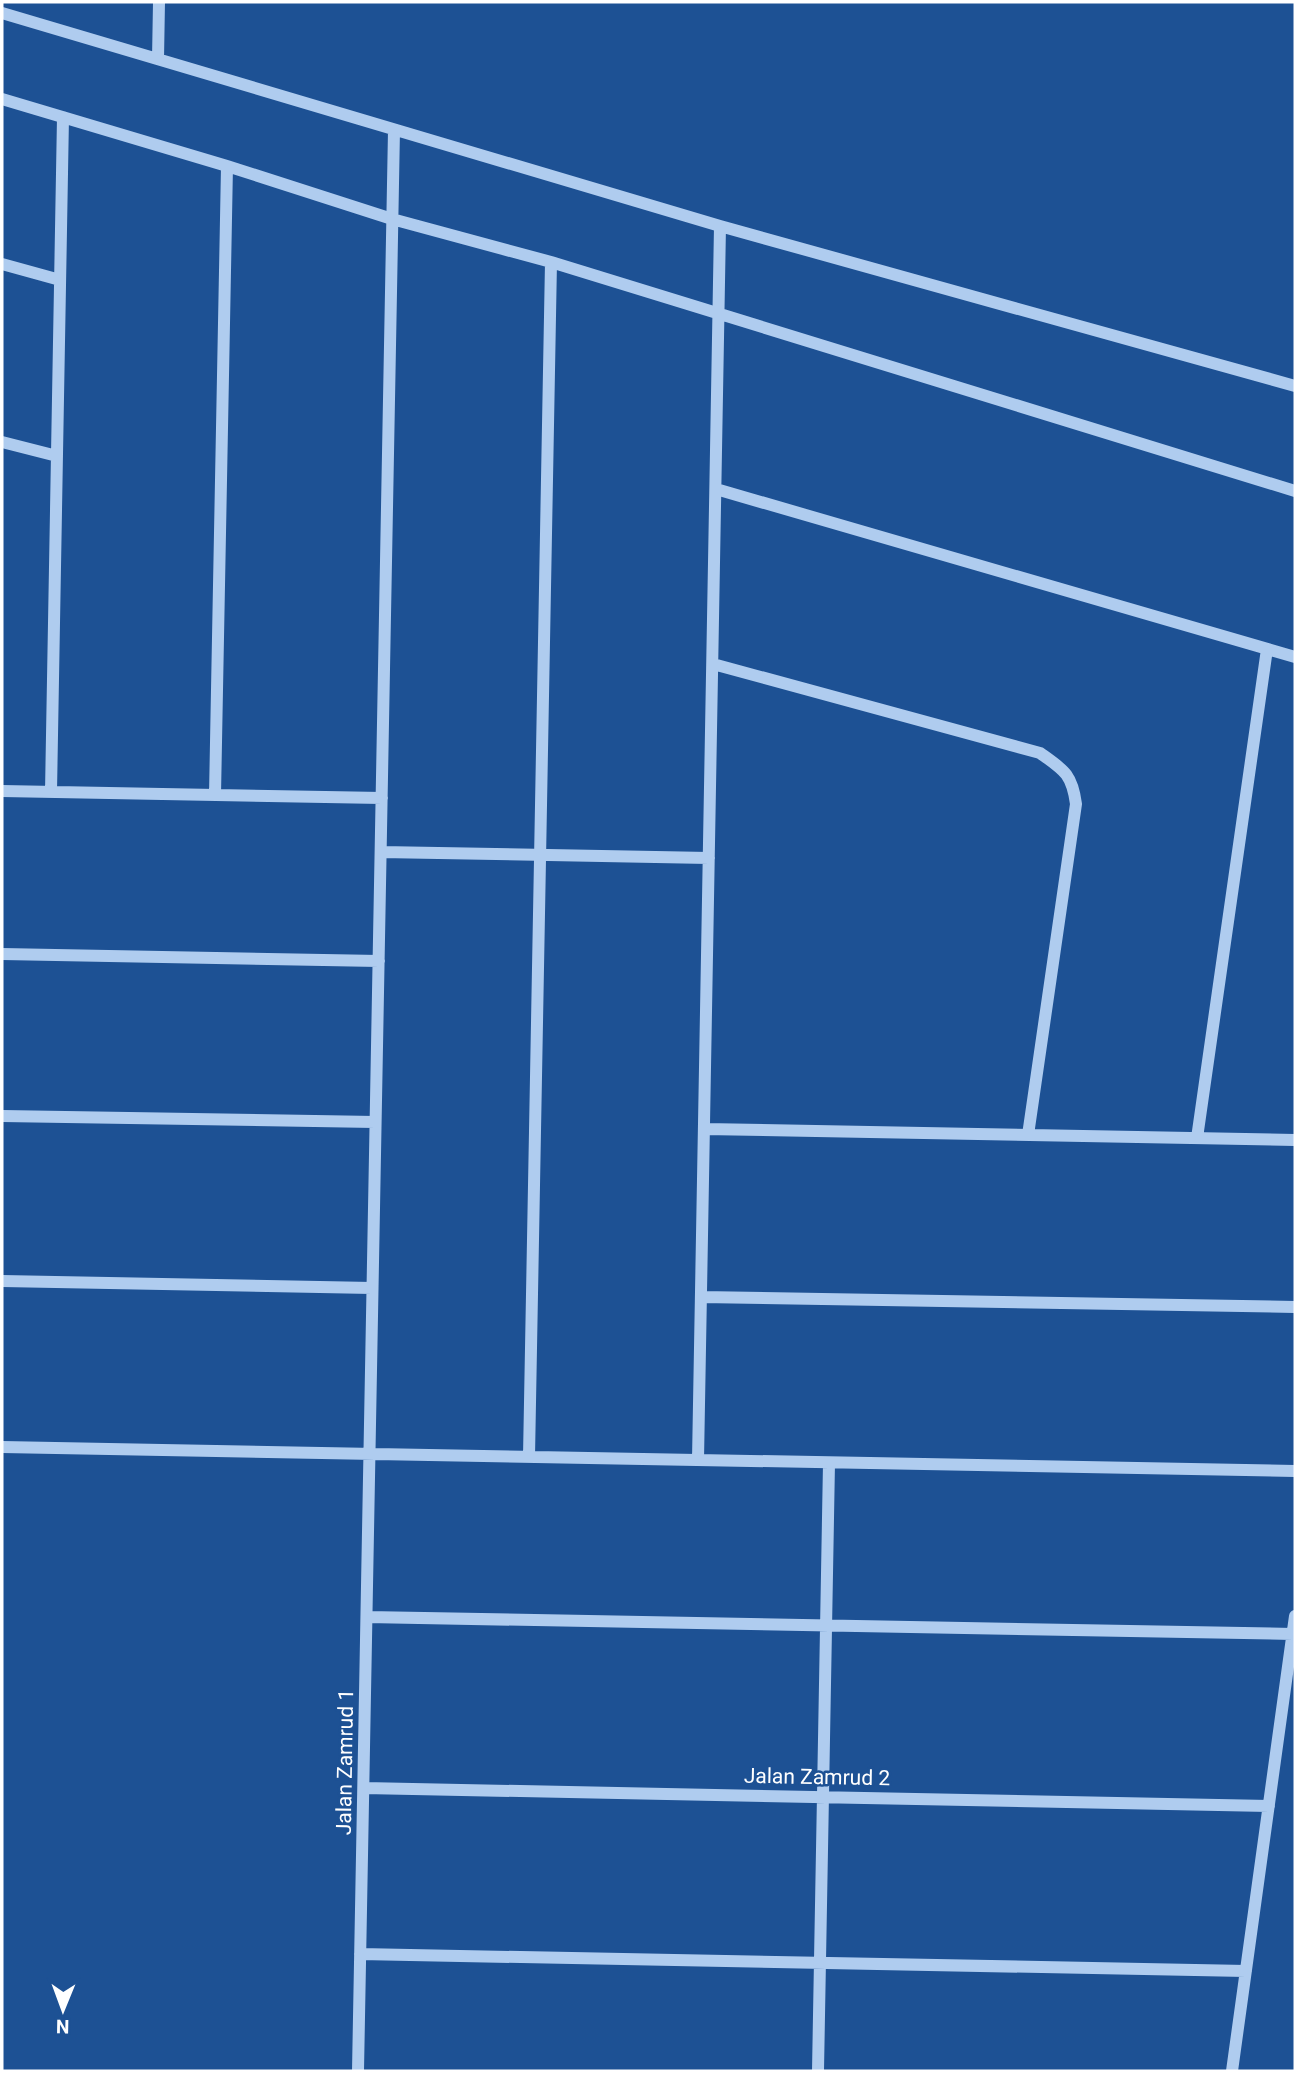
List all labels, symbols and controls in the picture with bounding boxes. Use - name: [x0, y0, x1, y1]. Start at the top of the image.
- street label: Jalan Zamrud 1: [332, 1689, 358, 1835]
- street label: Jalan Zamrud 2: [744, 1764, 891, 1790]
- north arrow: [28, 1975, 98, 2045]
- text: N: [56, 2015, 70, 2038]

